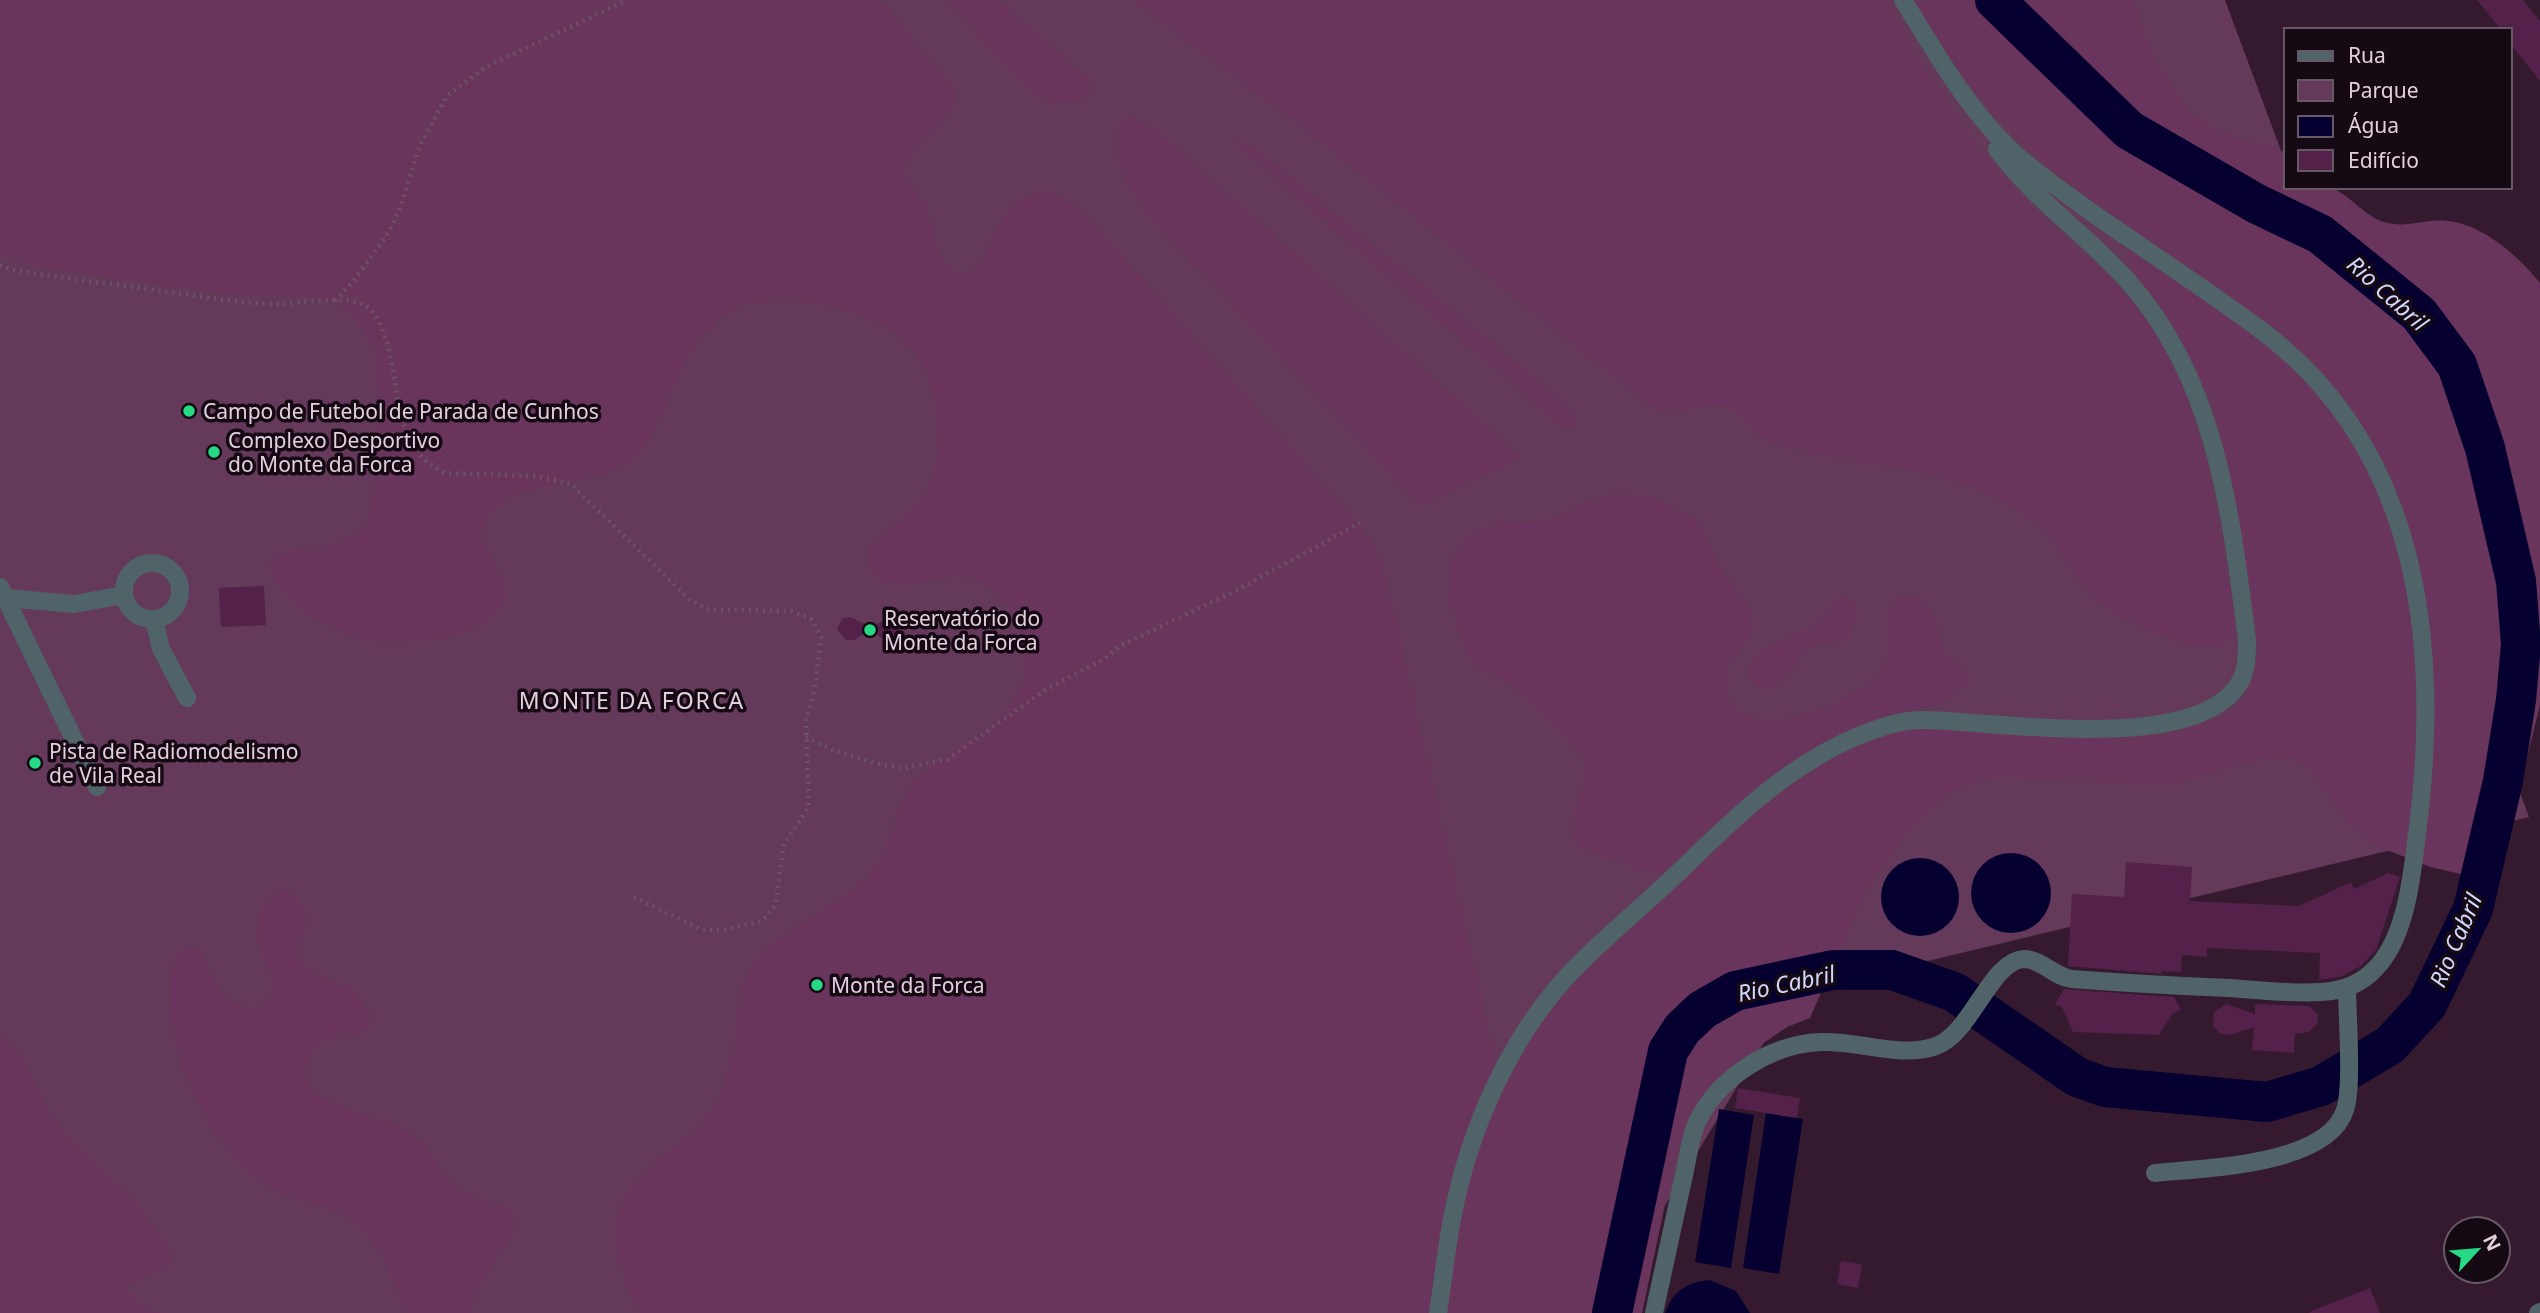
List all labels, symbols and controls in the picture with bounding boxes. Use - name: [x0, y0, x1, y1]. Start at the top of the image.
- legend: [2284, 28, 2512, 189]
- text: Rua: [2348, 41, 2386, 69]
- text: Parque: [2348, 76, 2418, 104]
- text: Água: [2348, 111, 2399, 139]
- text: Edifício: [2348, 146, 2419, 174]
- water label: Rio Cabril: [2341, 248, 2436, 339]
- place label: Campo de Futebol de Parada de Cunhos: [203, 397, 599, 425]
- marker: Campo de Futebol de Parada de Cunhos: [181, 403, 197, 419]
- place label: Complexo Desportivo do Monte da Forca: [228, 426, 440, 478]
- marker: Complexo Desportivo do Monte da Forca: [206, 444, 222, 460]
- place label: Reservatório do Monte da Forca: [884, 604, 1040, 656]
- marker: Reservatório do Monte da Forca: [862, 622, 878, 638]
- district label: MONTE DA FORCA: [519, 684, 745, 716]
- place label: Pista de Radiomodelismo de Vila Real: [49, 737, 298, 789]
- marker: Pista de Radiomodelismo de Vila Real: [27, 755, 43, 771]
- water label: Rio Cabril: [2421, 887, 2489, 992]
- water label: Rio Cabril: [1734, 957, 1839, 1009]
- place label: Monte da Forca: [831, 971, 985, 999]
- marker: Monte da Forca: [809, 977, 825, 993]
- north arrow: [2442, 1215, 2512, 1285]
- text: N: [2477, 1230, 2507, 1255]

